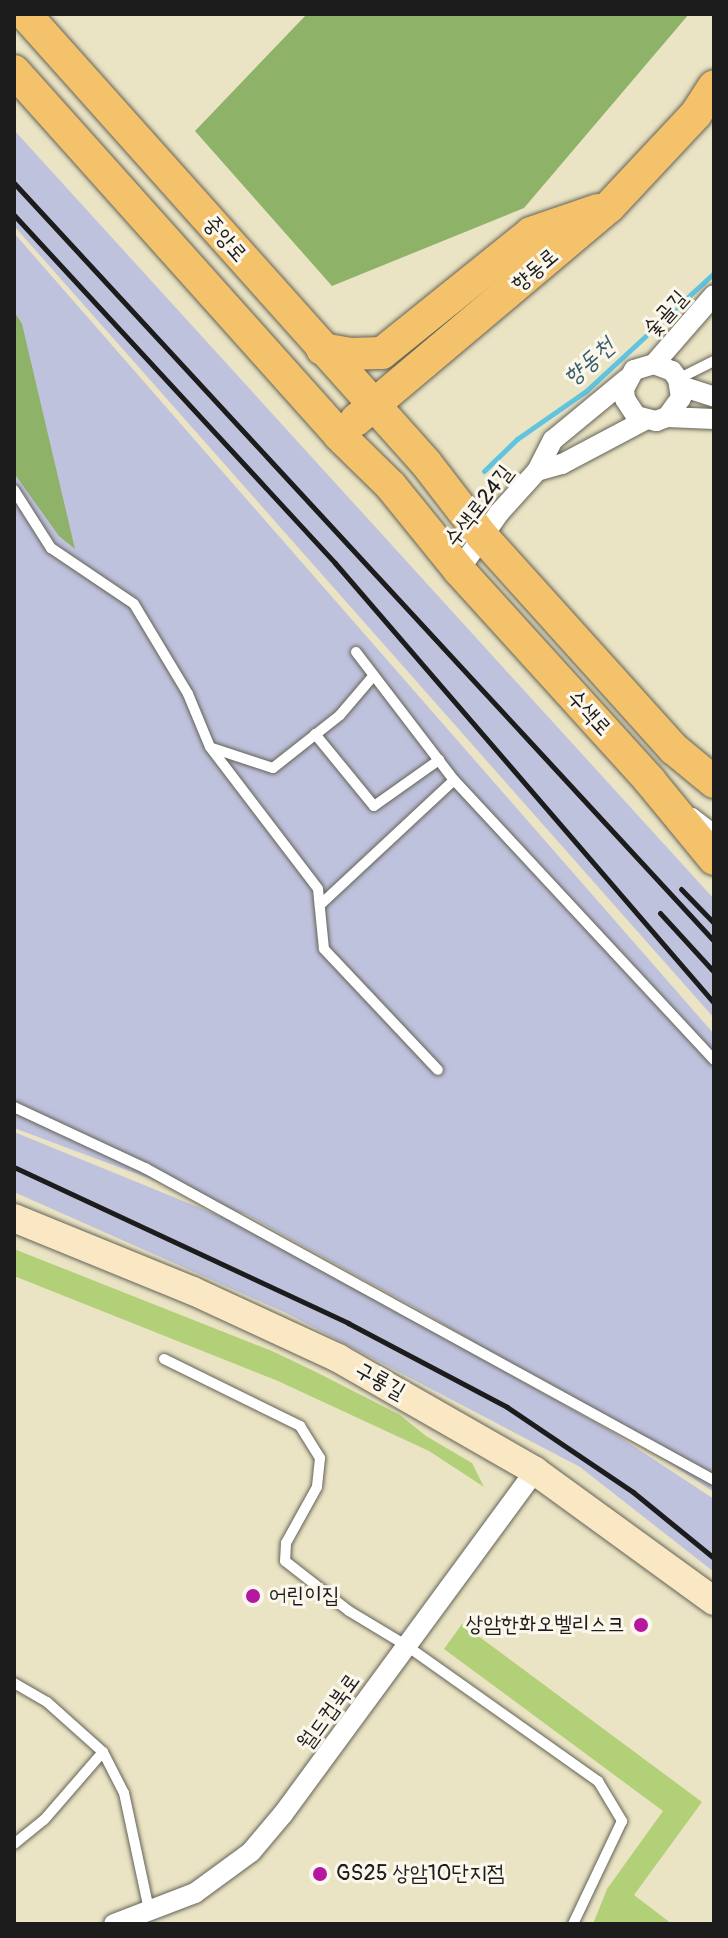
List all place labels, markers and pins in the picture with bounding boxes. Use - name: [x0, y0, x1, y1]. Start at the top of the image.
- place label: 어린이집: [269, 1583, 340, 1609]
- marker: 어린이집: [244, 1587, 262, 1605]
- place label: 상암한화오벨리스크: [466, 1612, 625, 1638]
- marker: 상암한화오벨리스크: [632, 1616, 650, 1634]
- place label: GS25 상암10단지점: [336, 1861, 505, 1887]
- marker: GS25 상암10단지점: [311, 1865, 329, 1883]

